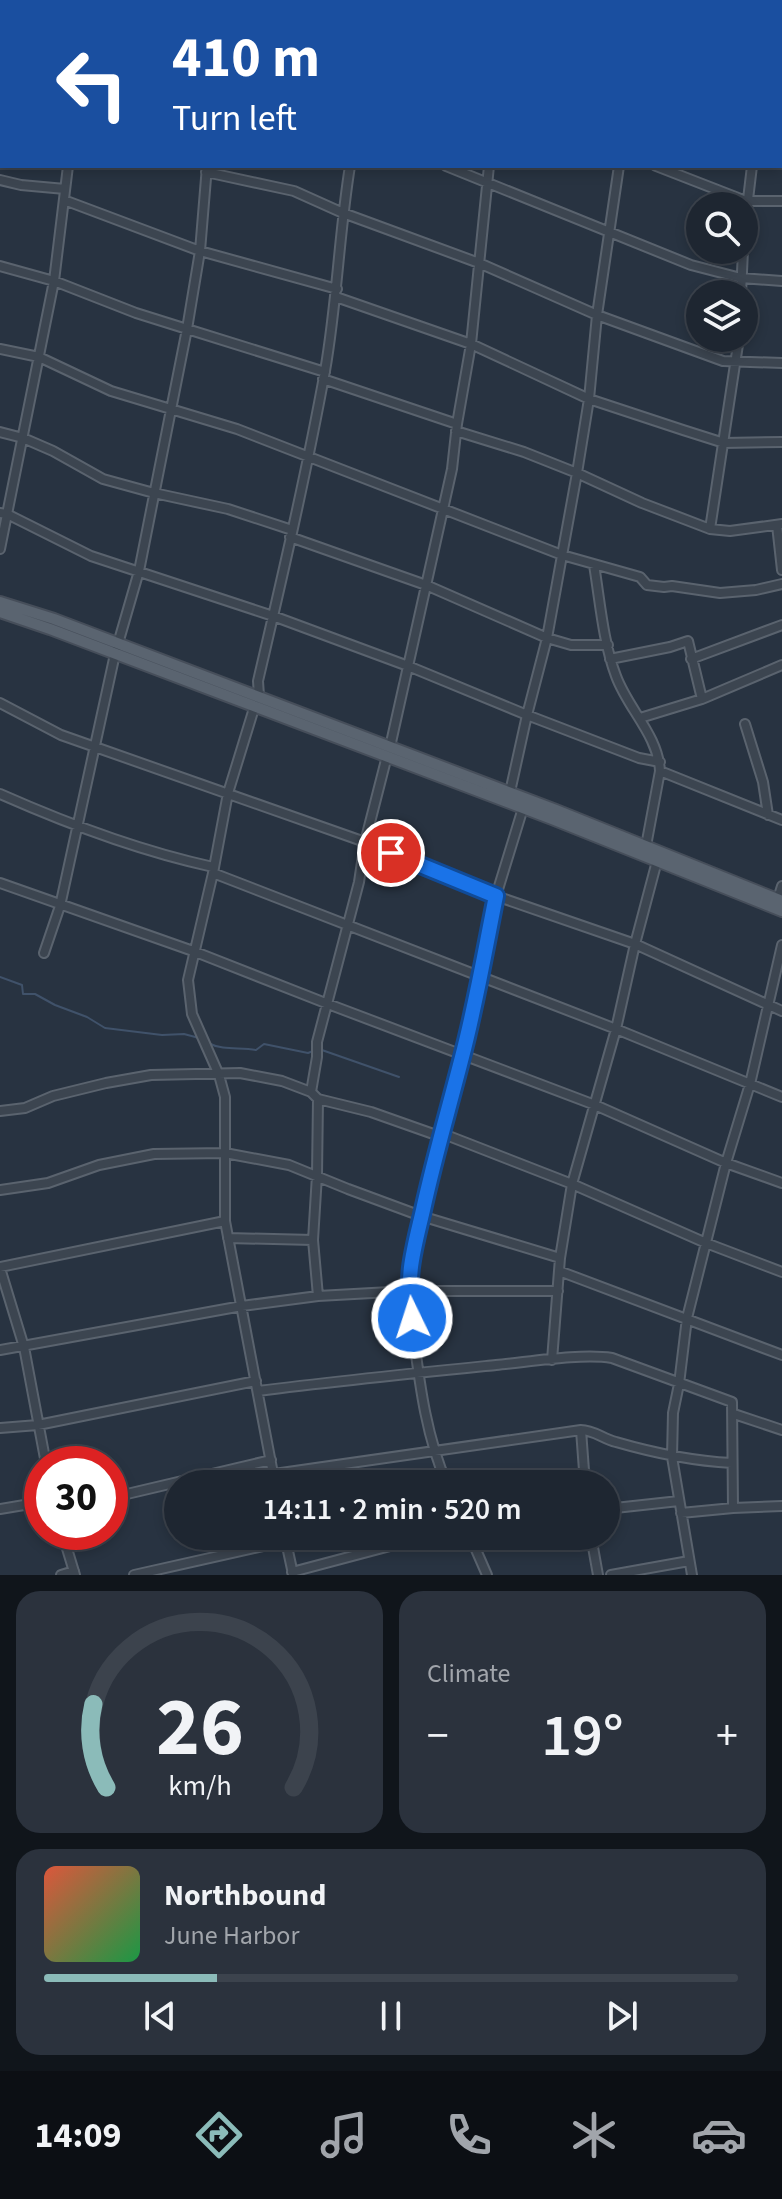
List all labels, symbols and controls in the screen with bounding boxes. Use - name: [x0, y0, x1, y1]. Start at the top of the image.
- text: 410 m: [172, 19, 320, 98]
- icon: left: [40, 32, 144, 136]
- text: Turn left: [172, 93, 297, 144]
- map controls: [686, 192, 758, 352]
- button: search: [686, 192, 758, 264]
- button: layers: [686, 280, 758, 352]
- pin: [357, 819, 425, 887]
- icon: arrive: [369, 831, 413, 875]
- position arrow: [370, 1276, 454, 1360]
- speed limit sign: 30: [24, 1446, 128, 1550]
- text: 14:11 · 2 min · 520 m: [262, 1488, 522, 1531]
- text: Climate: [427, 1655, 511, 1692]
- text: 26: [156, 1669, 243, 1787]
- text: 19°: [541, 1694, 624, 1779]
- text: −: [427, 1705, 449, 1768]
- text: +: [716, 1705, 738, 1768]
- text: km/h: [168, 1766, 231, 1806]
- text: Northbound: [164, 1874, 326, 1917]
- text: June Harbor: [164, 1917, 300, 1954]
- icon: previous: [138, 1994, 182, 2038]
- icon: pause: [369, 1994, 413, 2038]
- icon: next: [600, 1994, 644, 2038]
- icon: directions: [191, 2107, 247, 2163]
- icon: music: [316, 2107, 372, 2163]
- icon: phone: [441, 2107, 497, 2163]
- icon: climate: [566, 2107, 622, 2163]
- icon: car: [691, 2107, 747, 2163]
- text: 14:09: [35, 2110, 121, 2161]

